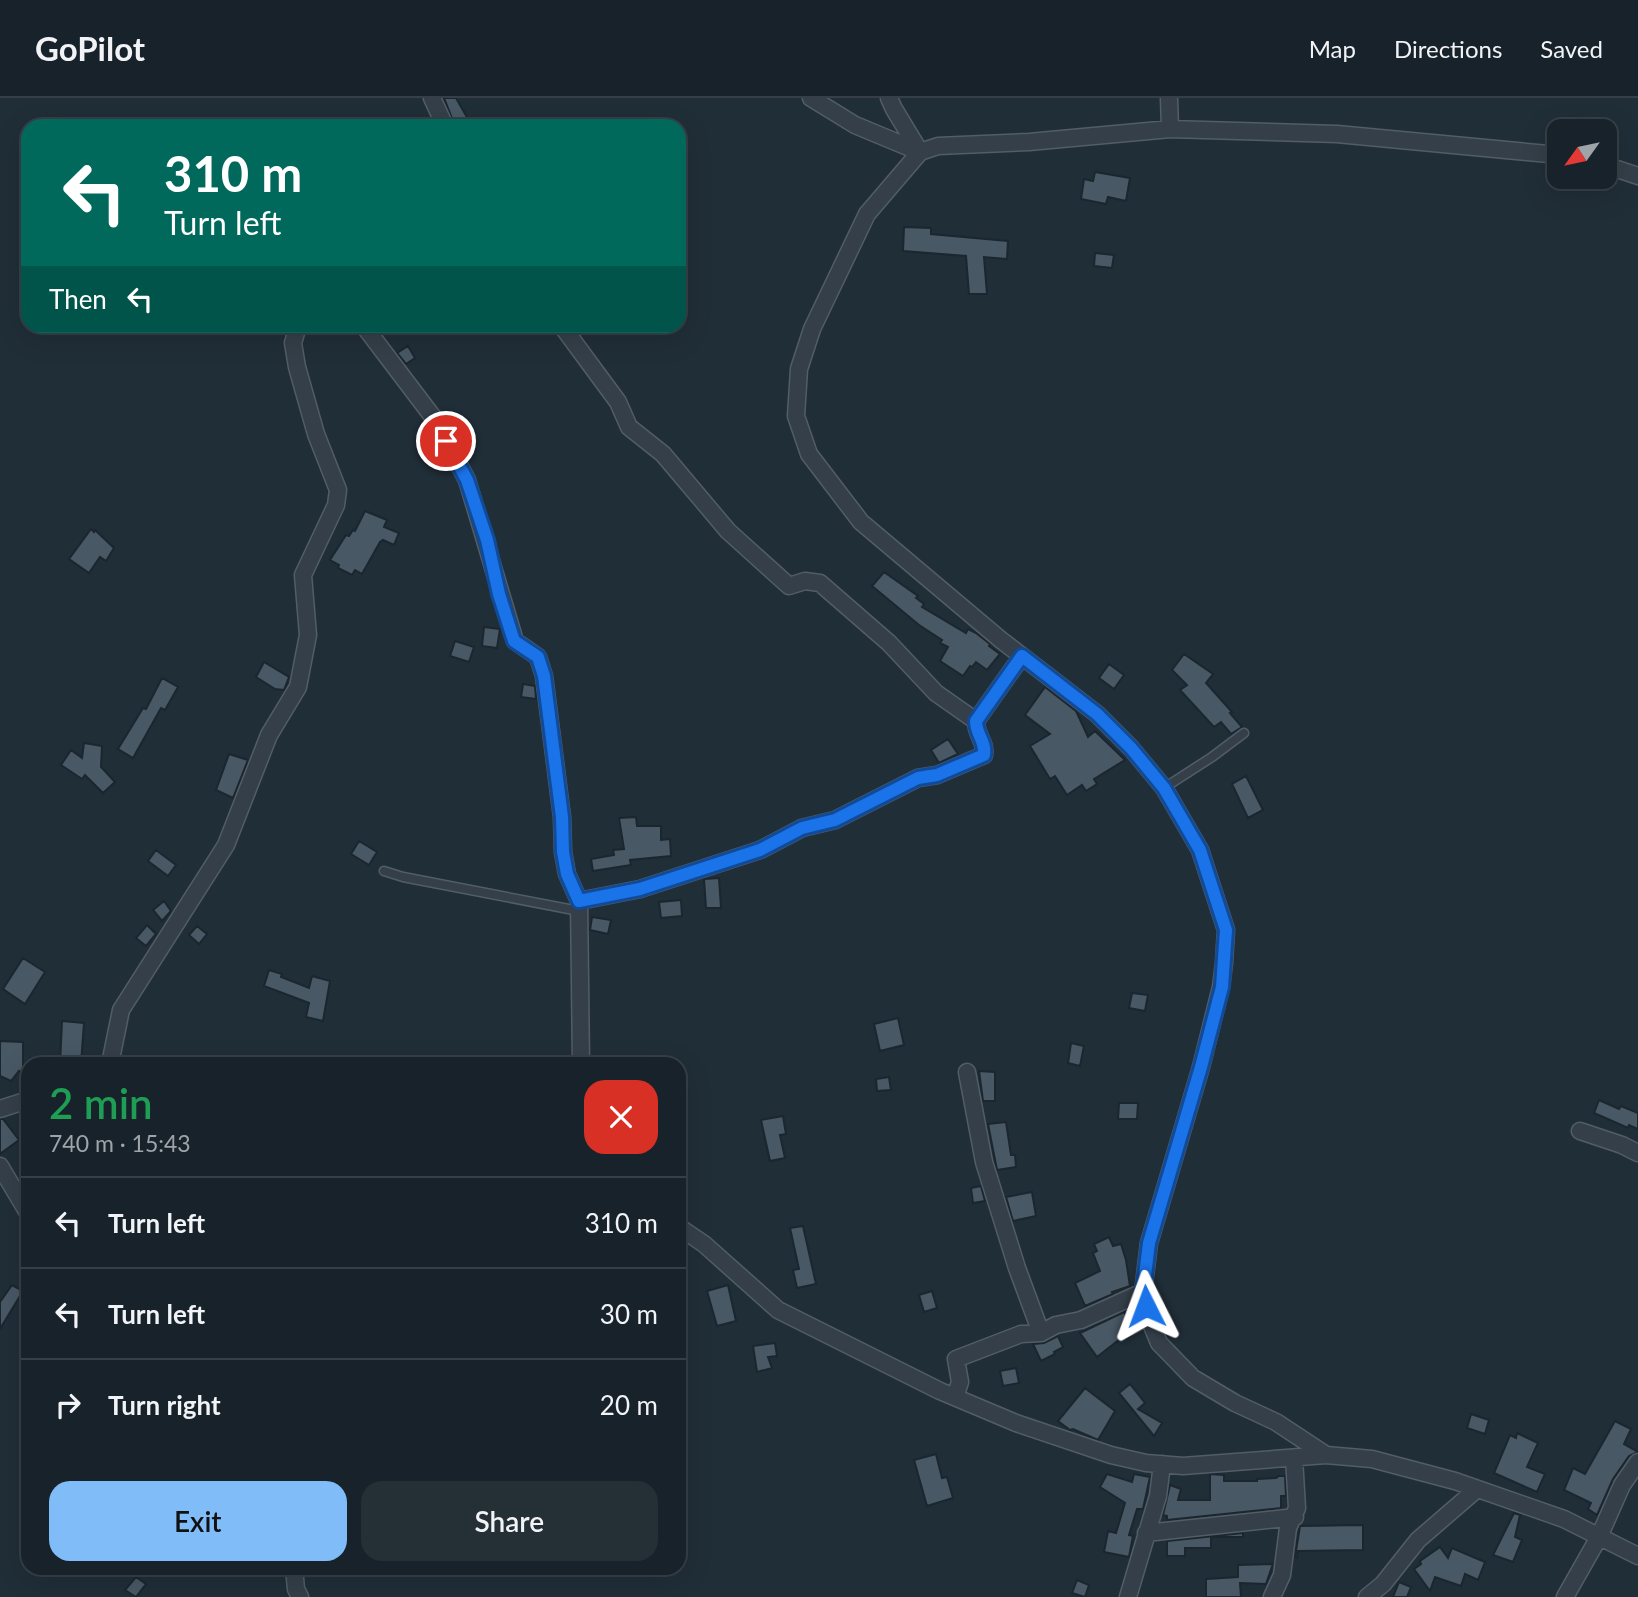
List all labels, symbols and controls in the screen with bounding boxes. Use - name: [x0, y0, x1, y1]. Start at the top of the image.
- text: GoPilot: [35, 28, 145, 68]
- text: Map: [1309, 34, 1356, 63]
- text: Directions: [1394, 34, 1502, 63]
- text: Saved: [1540, 34, 1603, 63]
- north arrow: [1547, 119, 1617, 189]
- map controls: [1547, 119, 1617, 189]
- text: 310 m: [164, 144, 302, 202]
- icon: left: [49, 147, 140, 238]
- text: Turn left: [164, 203, 281, 242]
- icon: left: [121, 280, 159, 318]
- text: Then: [49, 283, 107, 315]
- pin: [416, 411, 476, 471]
- icon: arrive: [427, 422, 465, 460]
- text: 2 min: [49, 1078, 153, 1128]
- button: close: [584, 1080, 658, 1154]
- text: 740 m · 15:43: [49, 1129, 191, 1157]
- icon: left: [49, 1204, 87, 1242]
- text: Turn left: [108, 1207, 205, 1239]
- text: 310 m: [585, 1207, 658, 1239]
- position arrow: [1109, 1269, 1183, 1343]
- icon: left: [49, 1295, 87, 1333]
- text: Turn left: [108, 1298, 205, 1330]
- text: 30 m: [600, 1298, 658, 1330]
- icon: right: [49, 1386, 87, 1424]
- text: Turn right: [108, 1389, 221, 1421]
- text: 20 m: [600, 1389, 658, 1421]
- button: Exit: [49, 1481, 347, 1561]
- button: Share: [361, 1481, 658, 1561]

